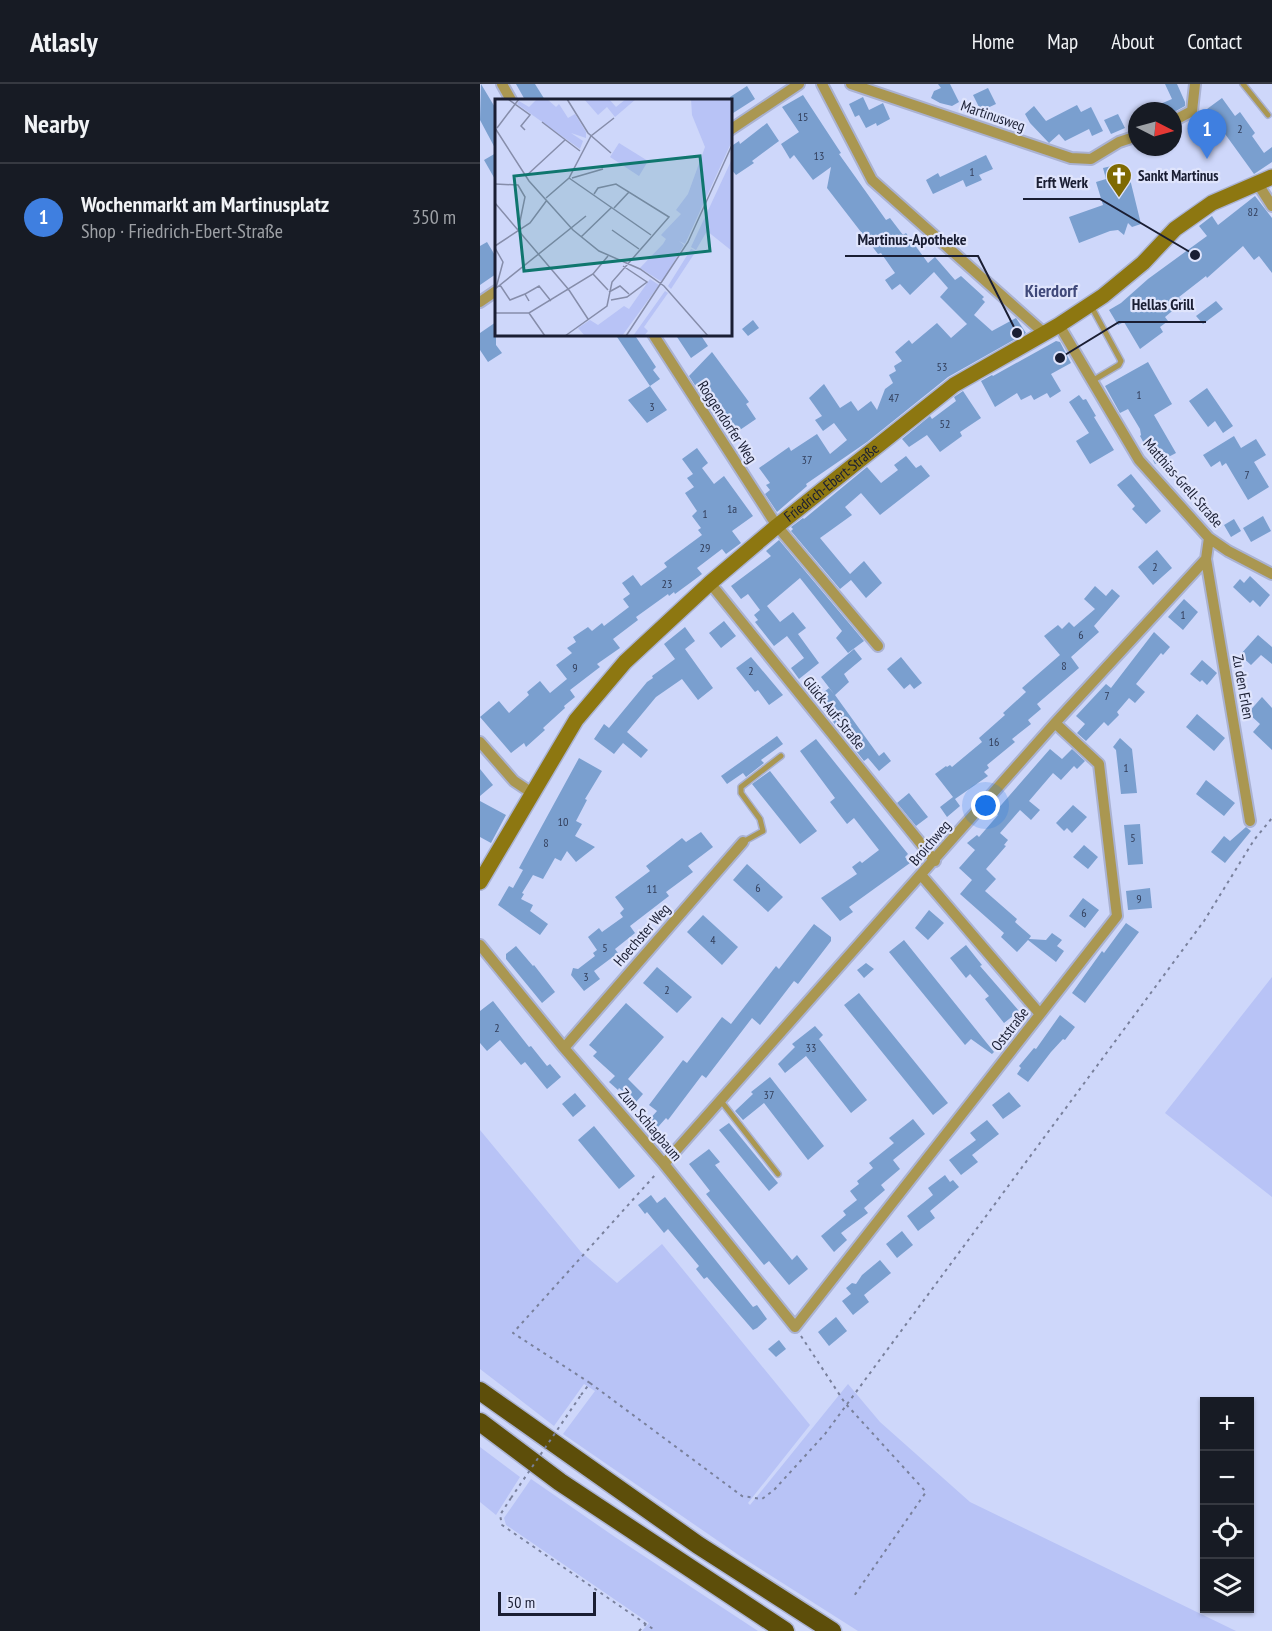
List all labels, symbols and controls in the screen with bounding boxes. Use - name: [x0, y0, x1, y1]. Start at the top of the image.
- text: Atlasly: [30, 23, 98, 60]
- text: Home: [972, 28, 1014, 55]
- text: Map: [1047, 28, 1078, 55]
- text: About: [1111, 28, 1154, 55]
- text: Contact: [1187, 28, 1242, 55]
- street label: Martinusweg: [958, 96, 1028, 135]
- inset map: [495, 99, 732, 336]
- north arrow: [1128, 102, 1182, 156]
- text: Nearby: [24, 107, 89, 140]
- house number: 15: [798, 109, 808, 124]
- pin: 1: [1188, 110, 1226, 159]
- house number: 2: [1237, 121, 1243, 136]
- house number: 13: [814, 148, 824, 163]
- church icon: Sankt Martinus: [1104, 161, 1134, 199]
- house number: 1: [969, 164, 975, 179]
- callout: Erft Werk: [1023, 165, 1100, 199]
- place label: Sankt Martinus: [1138, 166, 1218, 185]
- text: Erft Werk: [1036, 172, 1089, 192]
- text: Wochenmarkt am Martinusplatz: [81, 190, 329, 218]
- text: 1: [39, 204, 48, 230]
- text: 350 m: [412, 204, 456, 230]
- house number: 82: [1248, 204, 1258, 219]
- text: Shop · Friedrich-Ebert-Straße: [81, 218, 283, 244]
- callout: Martinus-Apotheke: [845, 222, 978, 256]
- text: Martinus-Apotheke: [857, 229, 967, 249]
- district label: Kierdorf: [1025, 279, 1078, 302]
- callout: Hellas Grill: [1119, 288, 1206, 322]
- text: Hellas Grill: [1132, 294, 1194, 314]
- house number: 53: [937, 359, 947, 374]
- street label: Roggendorfer Weg: [694, 377, 761, 467]
- house number: 1: [1136, 387, 1142, 402]
- house number: 47: [889, 390, 899, 405]
- house number: 3: [649, 399, 655, 414]
- house number: 52: [940, 416, 950, 431]
- street label: Matthias-Grell-Straße: [1139, 434, 1227, 531]
- street label: Friedrich-Ebert-Straße: [780, 439, 883, 526]
- house number: 37: [802, 452, 812, 467]
- house number: 7: [1244, 467, 1250, 482]
- house number: 1a: [727, 501, 737, 516]
- house number: 1: [702, 506, 708, 521]
- house number: 29: [700, 540, 710, 555]
- house number: 2: [1152, 559, 1158, 574]
- house number: 23: [662, 576, 672, 591]
- house number: 1: [1180, 607, 1186, 622]
- house number: 6: [1078, 627, 1084, 642]
- street label: Zu den Erlen: [1228, 653, 1259, 721]
- house number: 8: [1061, 658, 1067, 673]
- house number: 9: [572, 660, 578, 675]
- house number: 2: [748, 663, 754, 678]
- street label: Glück-Auf-Straße: [799, 672, 870, 753]
- house number: 7: [1104, 688, 1110, 703]
- house number: 16: [989, 734, 999, 749]
- house number: 1: [1123, 760, 1129, 775]
- your location: [971, 791, 1000, 820]
- house number: 10: [558, 814, 568, 829]
- street label: Broichweg: [905, 816, 955, 869]
- house number: 5: [1130, 830, 1136, 845]
- house number: 8: [543, 835, 549, 850]
- house number: 6: [755, 880, 761, 895]
- house number: 11: [647, 881, 657, 896]
- house number: 9: [1136, 891, 1142, 906]
- street label: Hoechster Weg: [609, 899, 674, 970]
- house number: 6: [1081, 905, 1087, 920]
- house number: 4: [710, 932, 716, 947]
- house number: 5: [602, 940, 608, 955]
- house number: 3: [583, 969, 589, 984]
- house number: 2: [664, 982, 670, 997]
- street label: Oststraße: [987, 1003, 1033, 1054]
- house number: 2: [494, 1020, 500, 1035]
- house number: 33: [806, 1040, 816, 1055]
- street label: Zum Schlagbaum: [615, 1085, 686, 1165]
- house number: 37: [764, 1087, 774, 1102]
- map controls: [1200, 1397, 1254, 1613]
- button: +: [1200, 1397, 1254, 1451]
- button: −: [1200, 1451, 1254, 1505]
- button: locate: [1200, 1505, 1254, 1559]
- button: layers: [1200, 1559, 1254, 1613]
- scale bar: [498, 1589, 596, 1616]
- text: 50 m: [507, 1592, 535, 1612]

